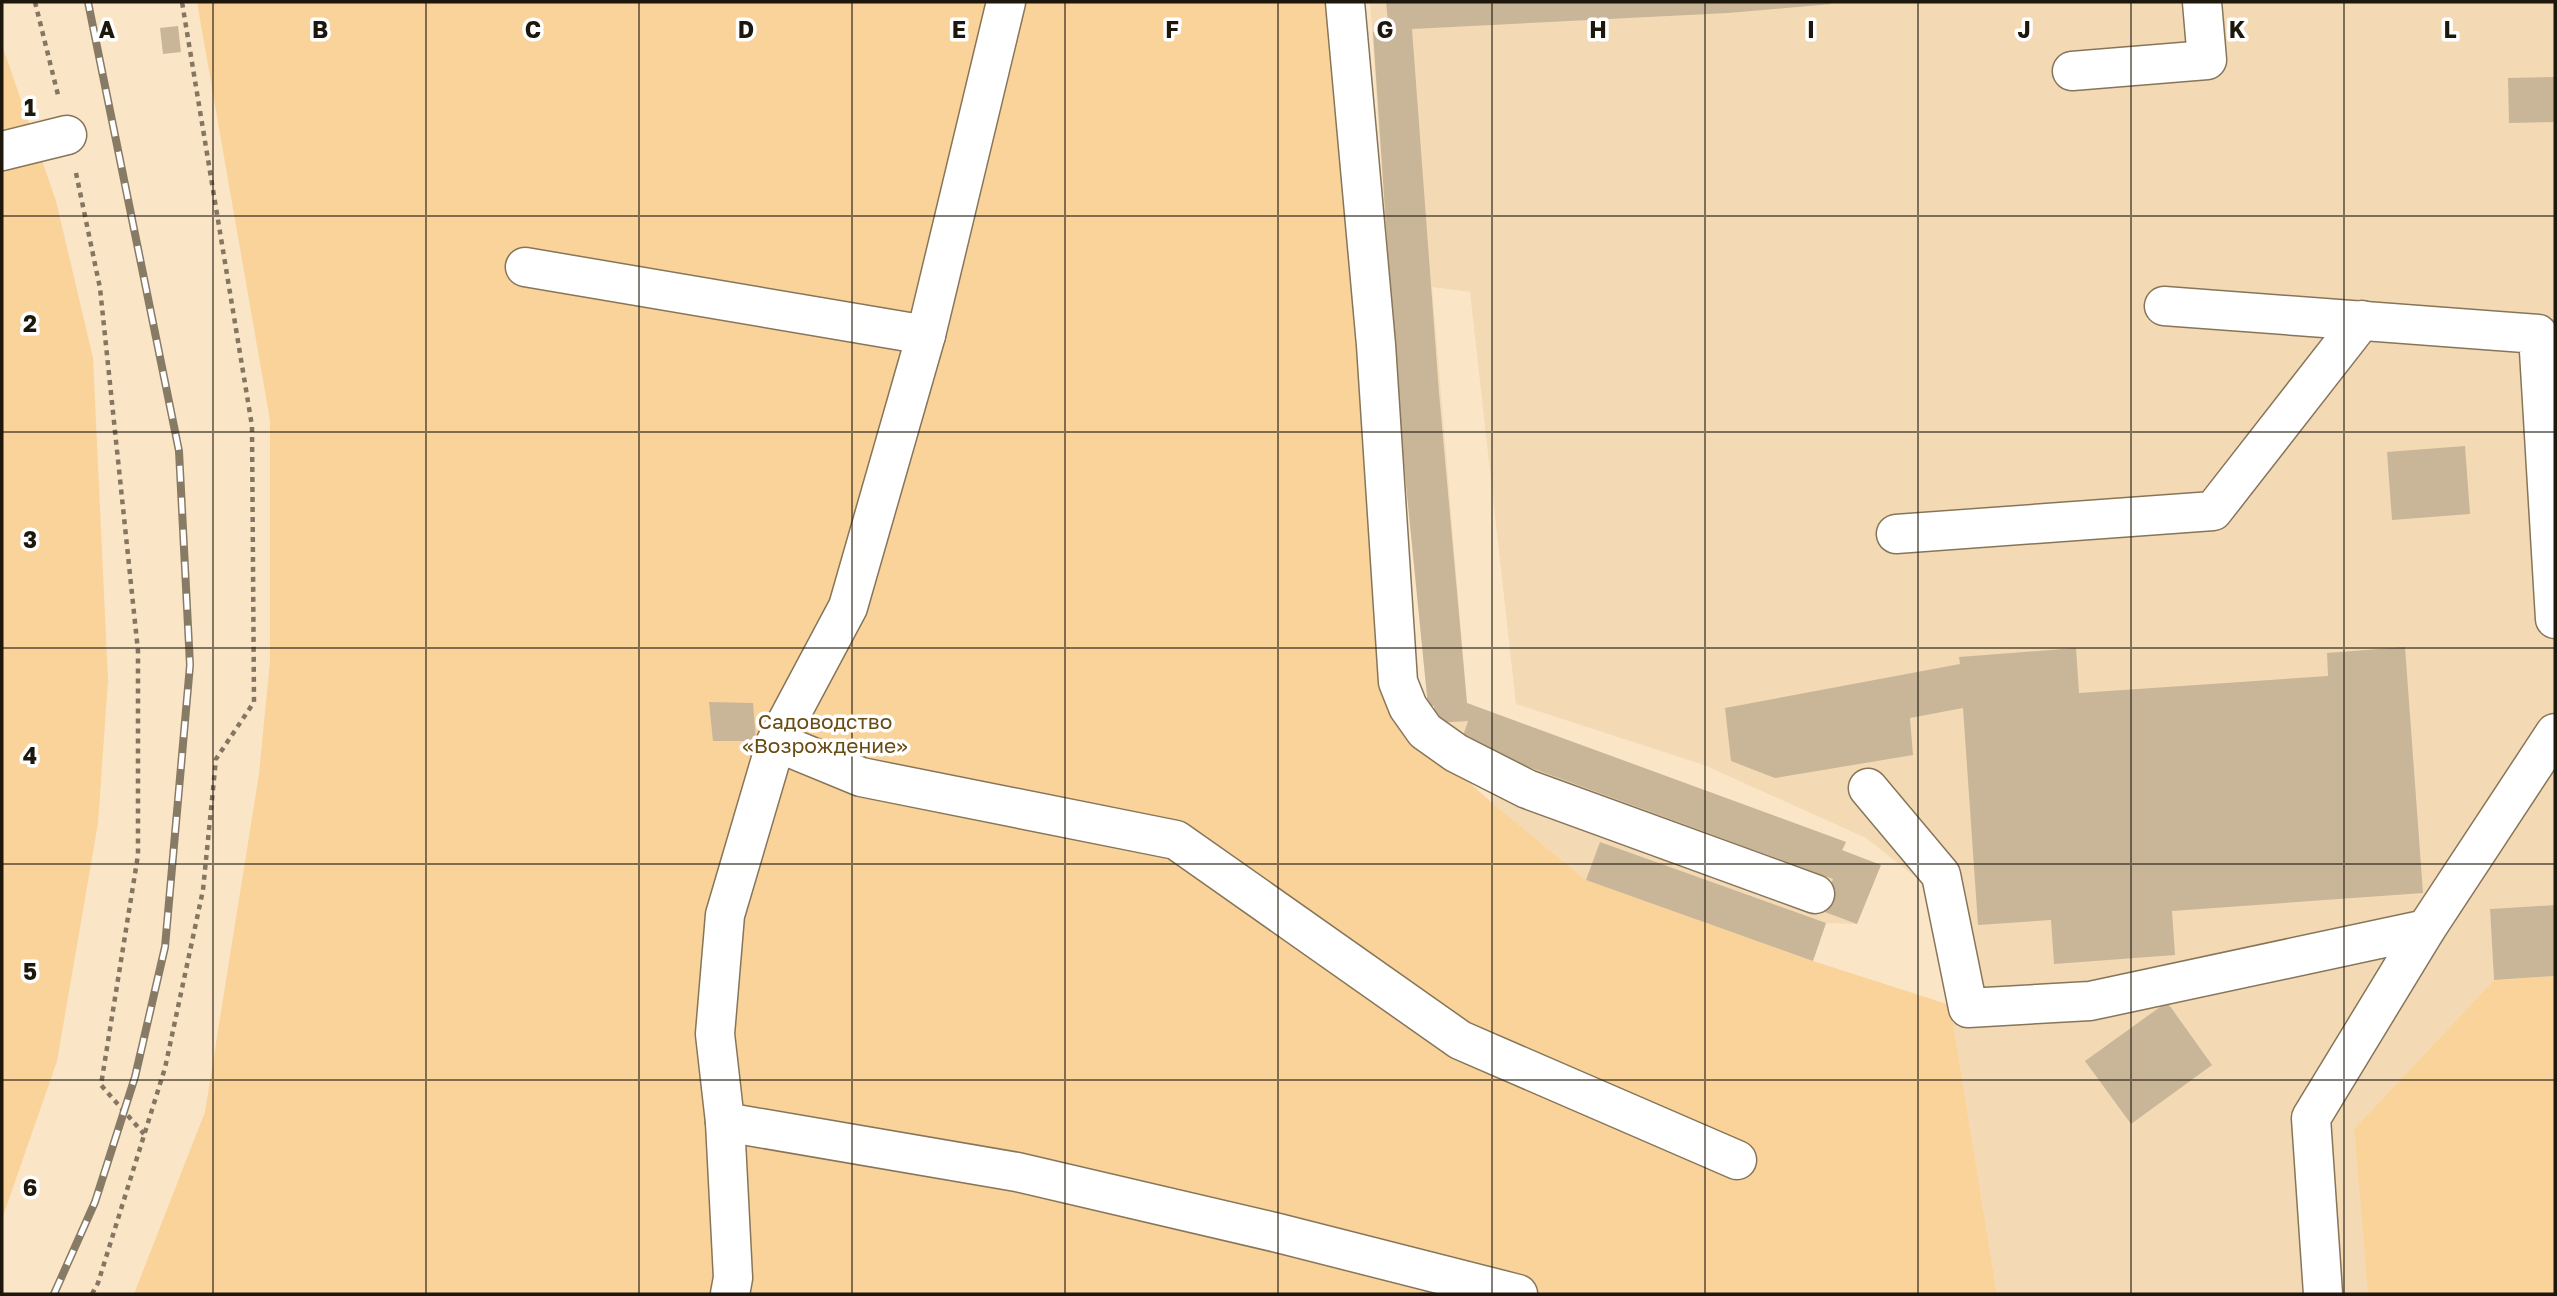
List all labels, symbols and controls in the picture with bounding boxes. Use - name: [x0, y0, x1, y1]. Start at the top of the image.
- text: A: [99, 15, 116, 43]
- text: B: [312, 15, 328, 43]
- text: C: [525, 15, 541, 43]
- text: D: [738, 15, 754, 43]
- text: E: [952, 15, 966, 43]
- text: F: [1165, 15, 1179, 43]
- text: G: [1377, 15, 1393, 43]
- text: H: [1589, 15, 1607, 43]
- text: I: [1807, 15, 1815, 43]
- text: J: [2017, 15, 2031, 43]
- text: K: [2229, 15, 2246, 43]
- text: L: [2443, 15, 2457, 43]
- text: 1: [24, 93, 36, 121]
- text: 2: [23, 309, 37, 337]
- text: 3: [23, 525, 37, 553]
- park label: Садоводство «Возрождение»: [742, 708, 908, 758]
- text: 4: [23, 741, 37, 769]
- text: 5: [23, 957, 37, 985]
- text: 6: [23, 1173, 37, 1201]

